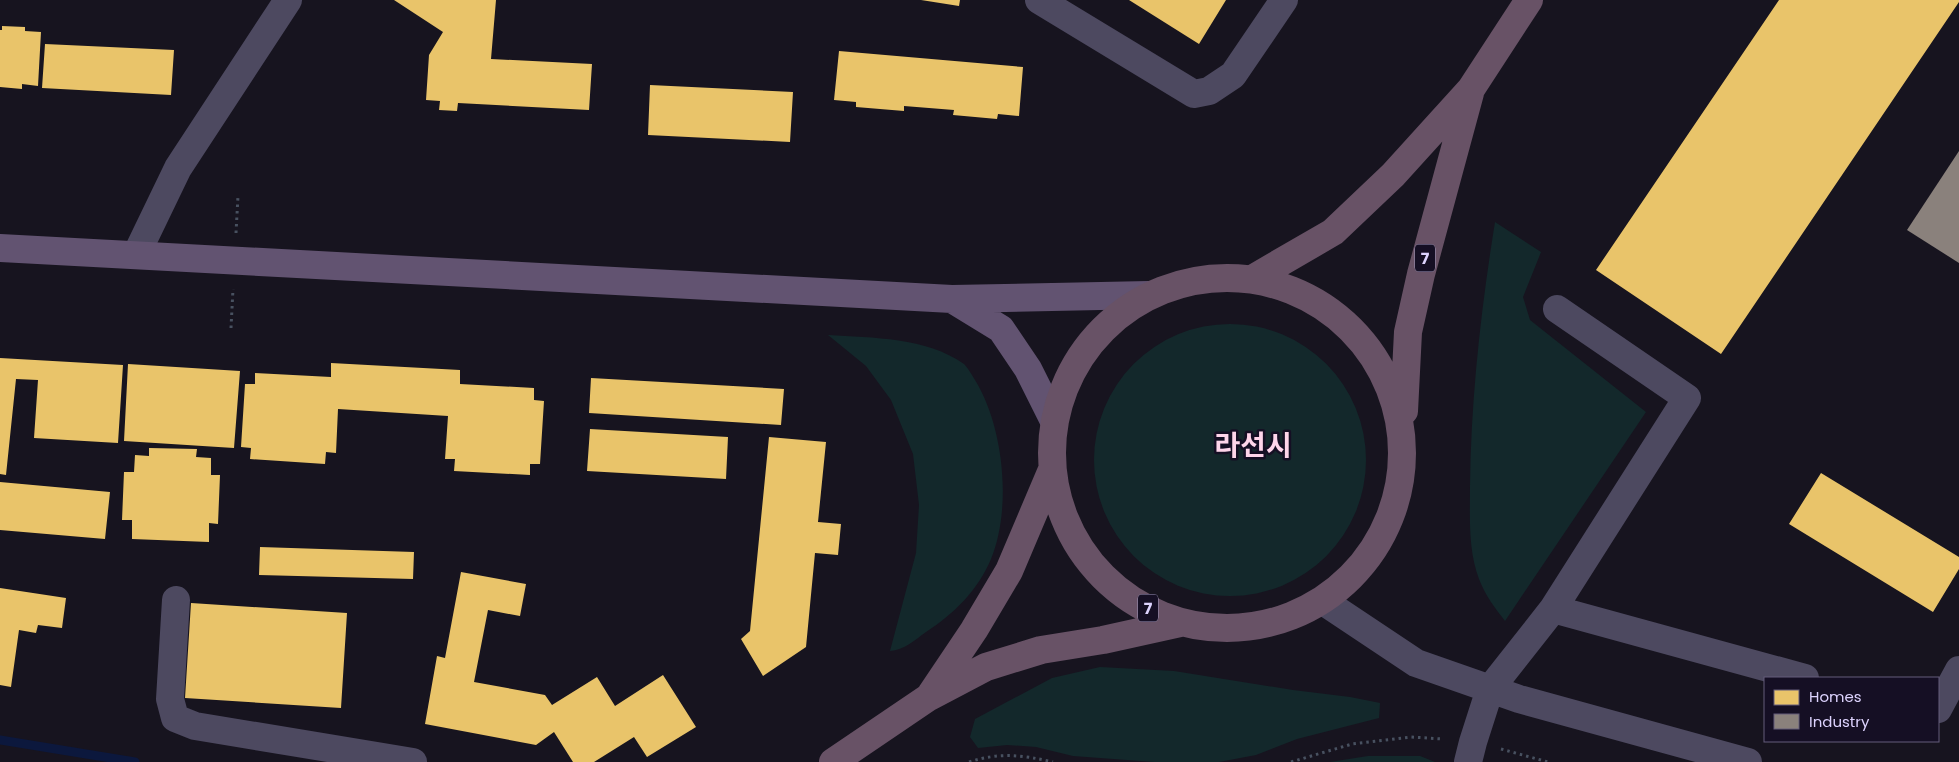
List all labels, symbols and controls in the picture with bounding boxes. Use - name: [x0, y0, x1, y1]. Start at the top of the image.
- road number: 7: [1415, 244, 1435, 272]
- district label: 라선시: [1214, 426, 1292, 465]
- road number: 7: [1138, 594, 1158, 622]
- legend: [1764, 677, 1939, 742]
- text: Homes: [1809, 686, 1862, 707]
- text: Industry: [1809, 711, 1870, 732]

